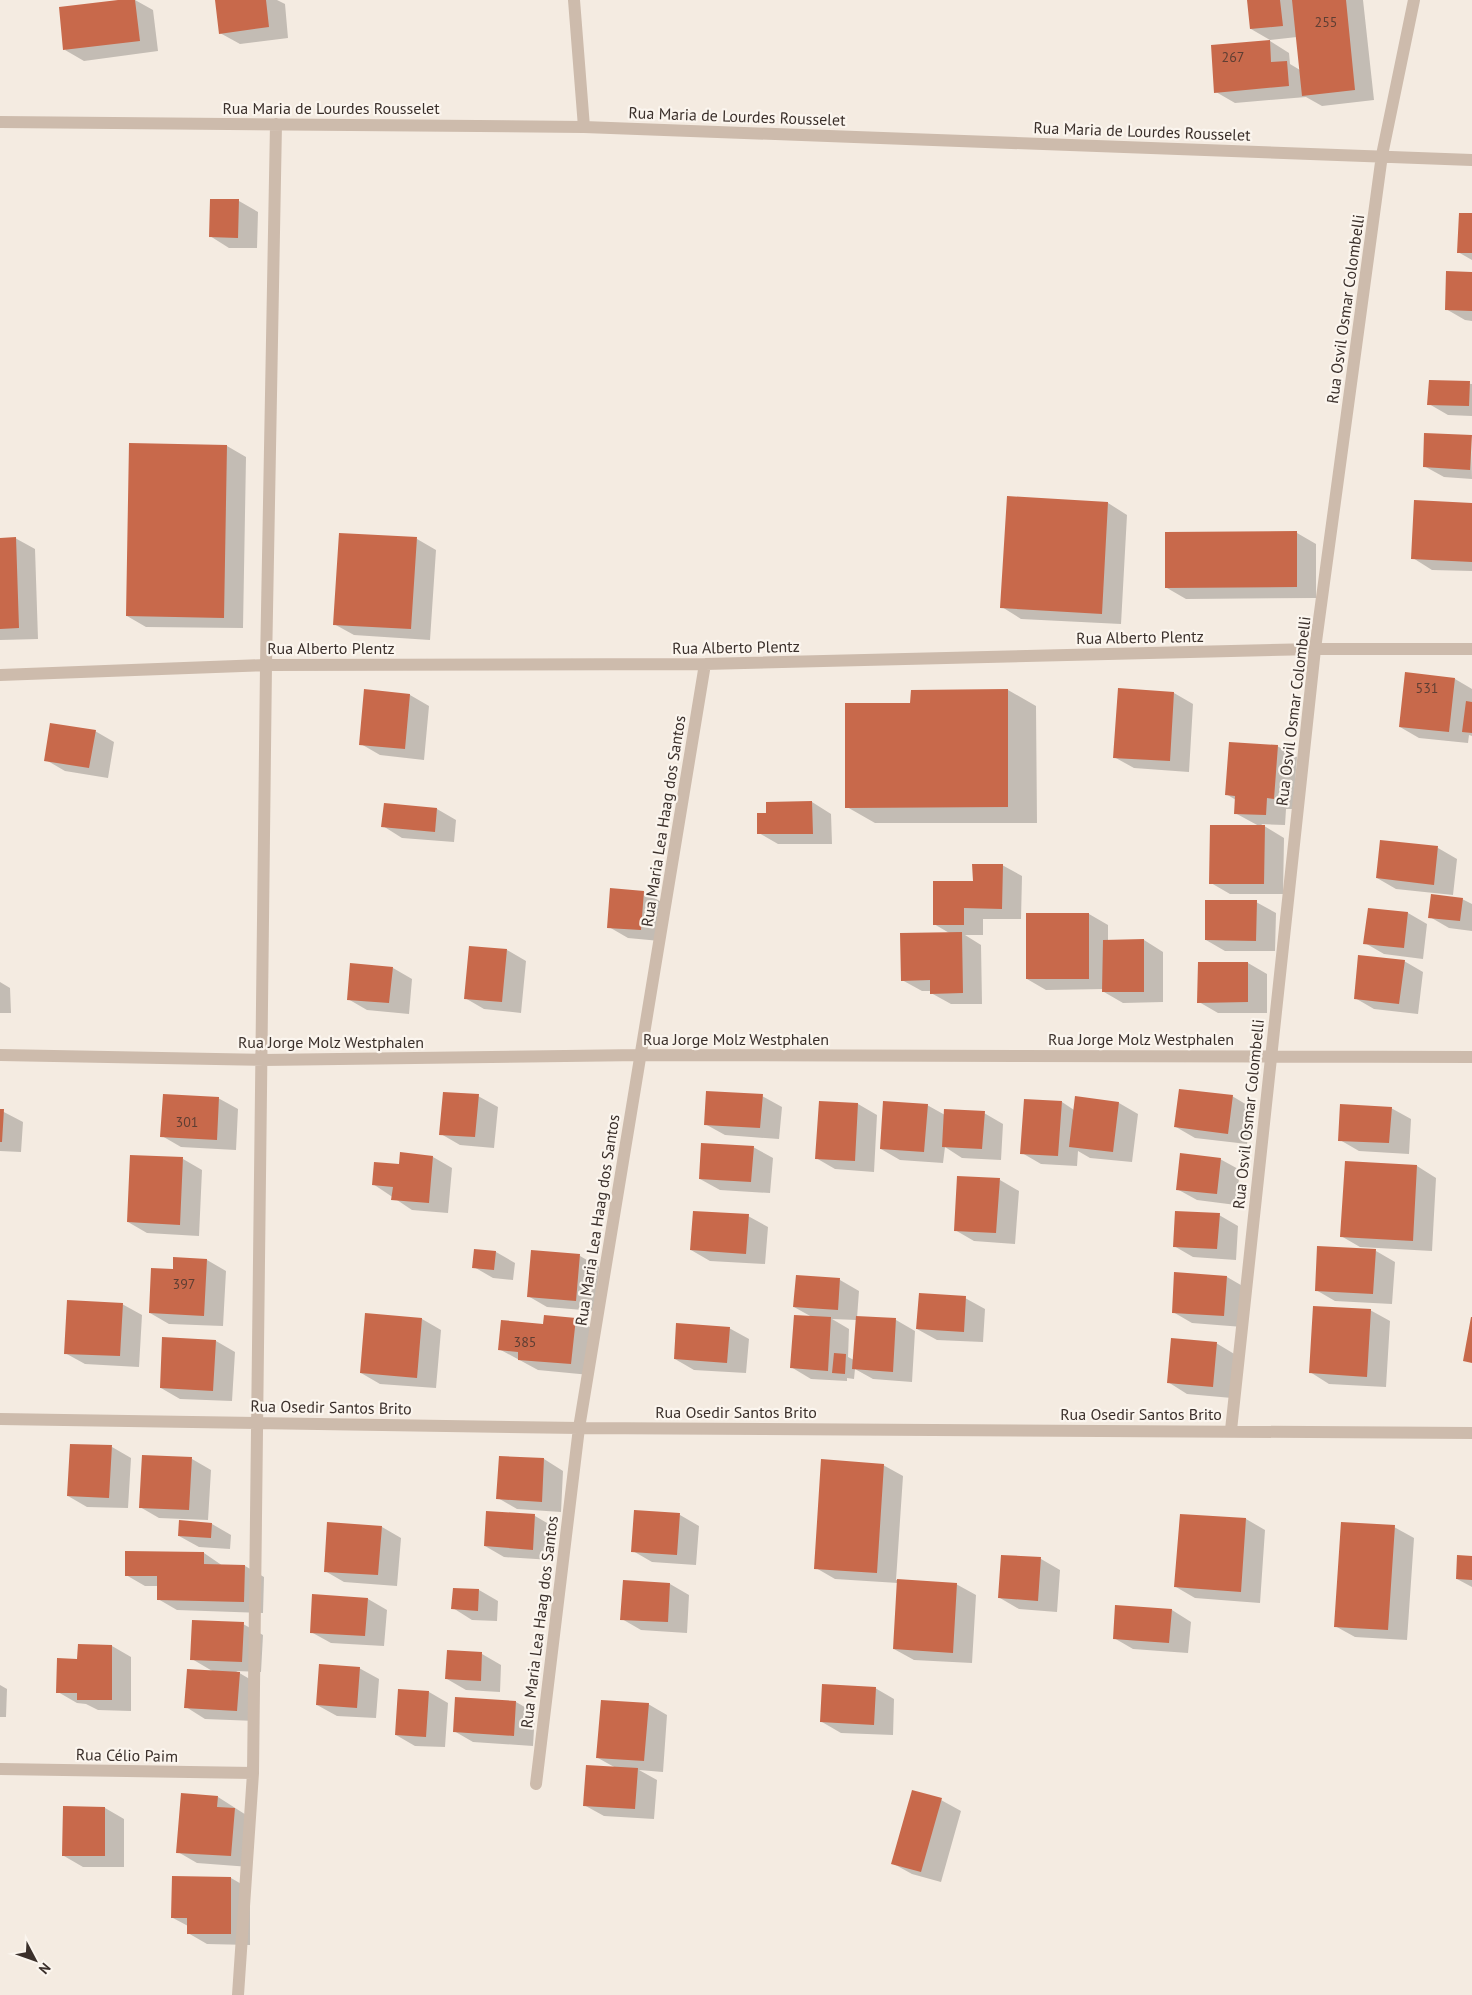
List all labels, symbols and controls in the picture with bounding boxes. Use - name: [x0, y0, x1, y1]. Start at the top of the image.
- house number: 255: [1315, 13, 1337, 31]
- house number: 267: [1222, 48, 1244, 66]
- street label: Rua Maria de Lourdes Rousselet: [222, 98, 440, 118]
- street label: Rua Maria de Lourdes Rousselet: [628, 102, 846, 130]
- street label: Rua Maria de Lourdes Rousselet: [1033, 117, 1251, 145]
- street label: Rua Osvil Osmar Colombelli: [1322, 213, 1368, 405]
- street label: Rua Osvil Osmar Colombelli: [1271, 615, 1315, 807]
- street label: Rua Alberto Plentz: [1076, 626, 1204, 648]
- street label: Rua Alberto Plentz: [672, 636, 800, 658]
- street label: Rua Alberto Plentz: [267, 638, 395, 658]
- house number: 531: [1416, 679, 1438, 697]
- street label: Rua Maria Lea Haag dos Santos: [636, 714, 690, 928]
- street label: Rua Osvil Osmar Colombelli: [1228, 1018, 1268, 1210]
- street label: Rua Jorge Molz Westphalen: [643, 1029, 829, 1049]
- street label: Rua Jorge Molz Westphalen: [1048, 1029, 1234, 1049]
- street label: Rua Jorge Molz Westphalen: [238, 1032, 424, 1052]
- house number: 301: [176, 1113, 198, 1131]
- street label: Rua Maria Lea Haag dos Santos: [570, 1113, 624, 1327]
- house number: 397: [173, 1275, 195, 1293]
- house number: 385: [514, 1333, 536, 1351]
- street label: Rua Osedir Santos Brito: [250, 1396, 412, 1418]
- street label: Rua Osedir Santos Brito: [655, 1402, 817, 1422]
- street label: Rua Osedir Santos Brito: [1060, 1404, 1222, 1424]
- street label: Rua Maria Lea Haag dos Santos: [516, 1514, 562, 1729]
- street label: Rua Célio Paim: [76, 1744, 178, 1766]
- north arrow: [10, 1935, 60, 1985]
- text: N: [35, 1959, 55, 1978]

